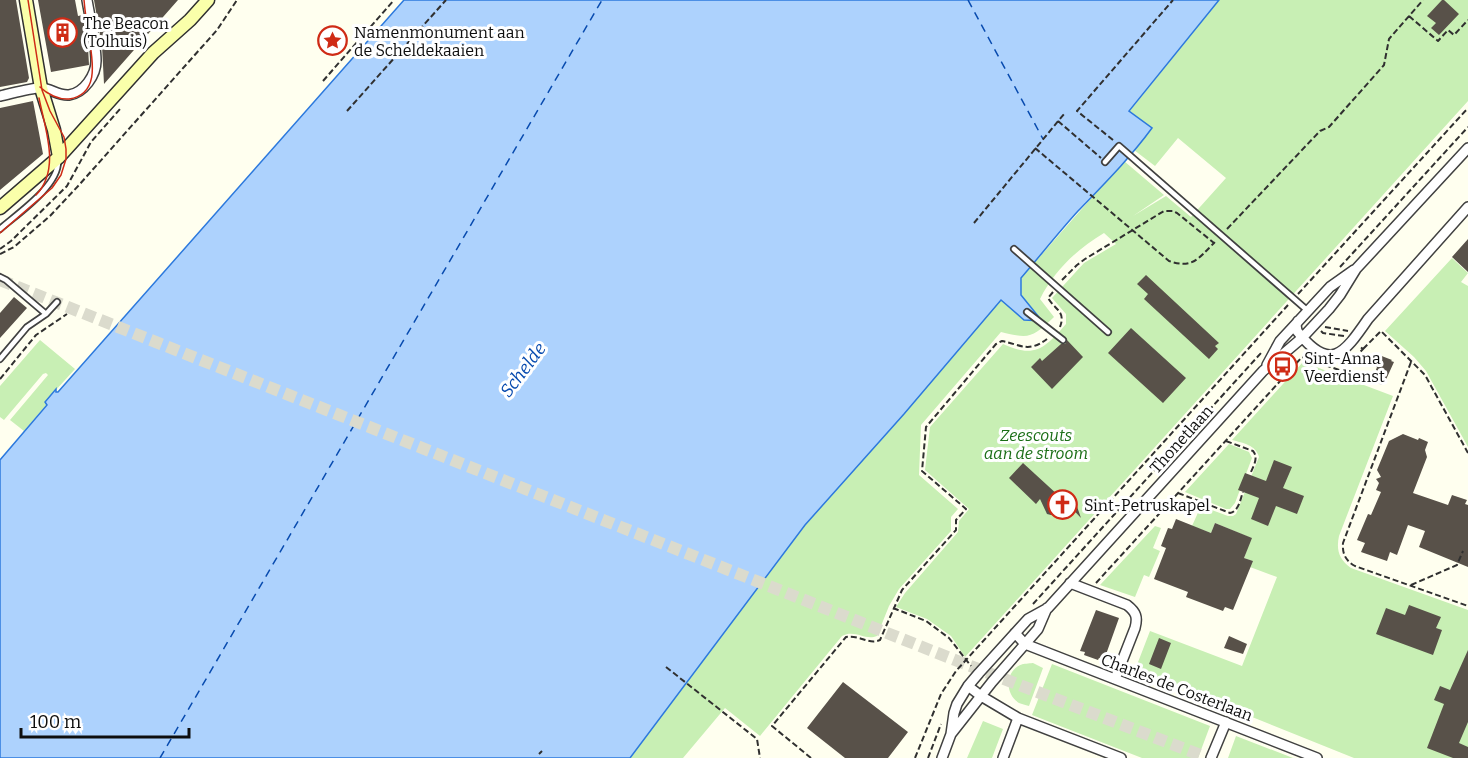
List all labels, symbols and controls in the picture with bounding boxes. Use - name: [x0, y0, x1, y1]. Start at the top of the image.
- place label: The Beacon (Tolhuis): [83, 14, 169, 51]
- building icon: The Beacon (Tolhuis): [46, 16, 78, 48]
- place label: Namenmonument aan de Scheldekaaien: [354, 23, 525, 60]
- place icon: Namenmonument aan de Scheldekaaien: [317, 25, 349, 57]
- water label: Schelde: [495, 338, 551, 402]
- place label: Sint-Anna Veerdienst: [1304, 349, 1385, 386]
- bus stop icon: Sint-Anna Veerdienst: [1267, 351, 1299, 383]
- street label: Thonetlaan: [1146, 401, 1217, 477]
- park label: Zeescouts aan de stroom: [984, 426, 1088, 463]
- church icon: Sint-Petruskapel: [1047, 489, 1079, 521]
- place label: Sint-Petruskapel: [1084, 496, 1210, 515]
- street label: Charles de Costerlaan: [1098, 650, 1255, 725]
- scale bar: [21, 701, 189, 739]
- text: 100 m: [30, 711, 81, 733]

